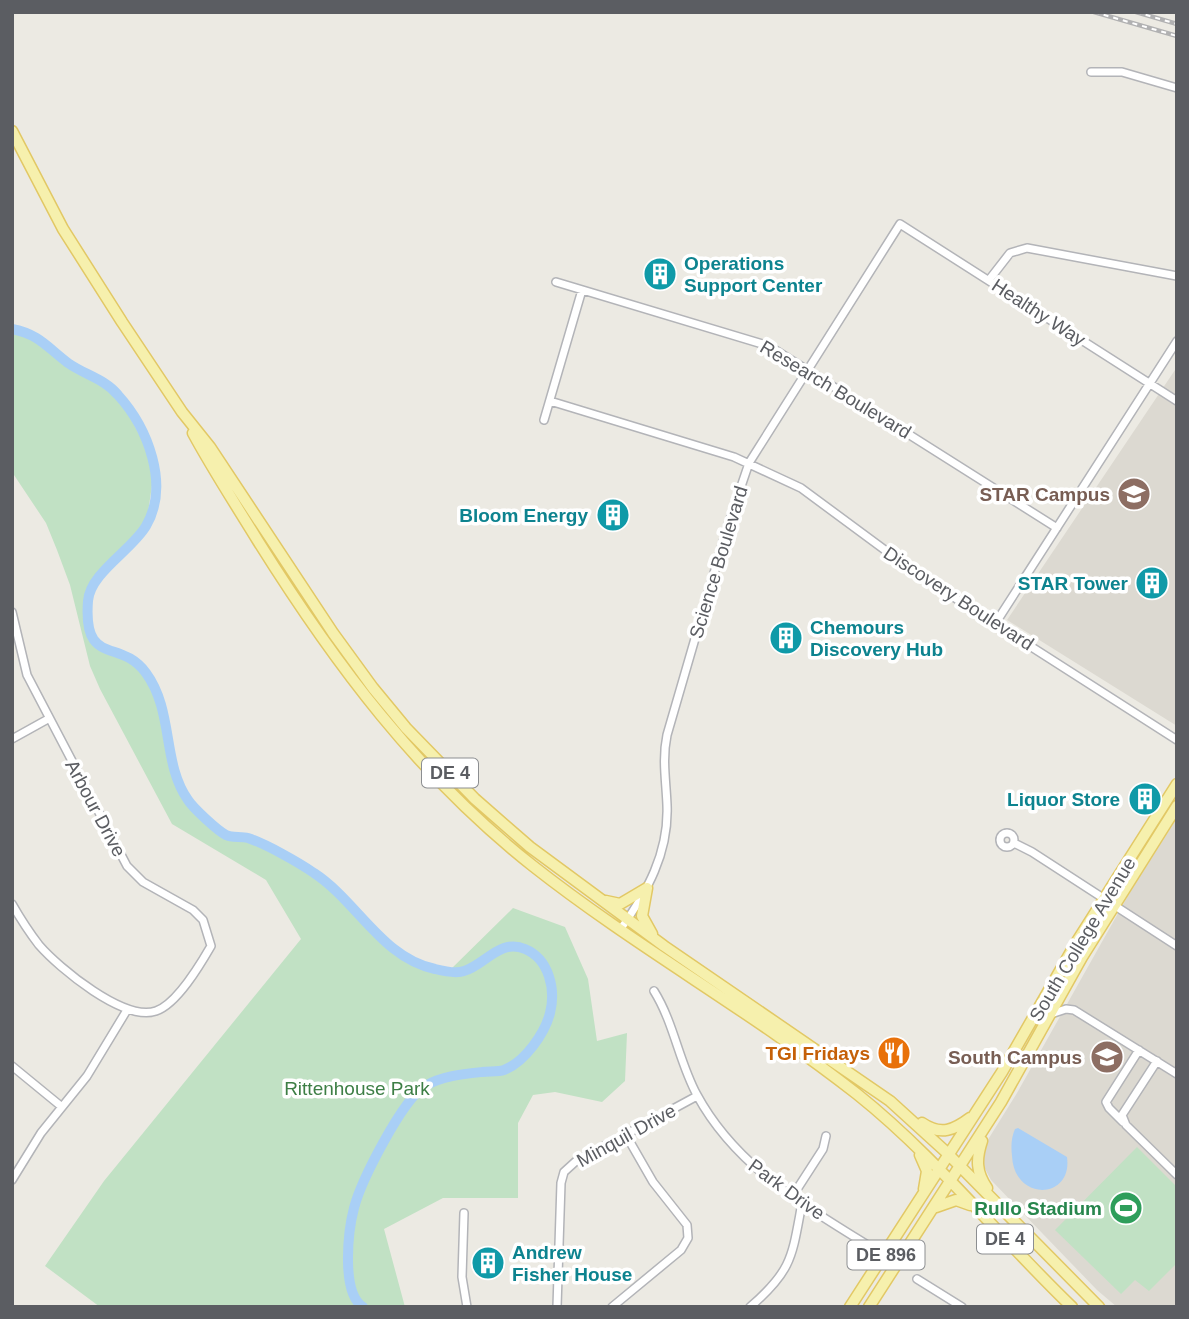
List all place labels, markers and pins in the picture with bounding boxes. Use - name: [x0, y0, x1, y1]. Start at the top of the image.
- place label: Operations Support Center: [684, 253, 823, 296]
- building icon: Operations Support Center: [641, 255, 679, 293]
- school or university icon: STAR Campus: [1115, 475, 1153, 513]
- place label: STAR Campus: [979, 484, 1110, 505]
- building icon: Bloom Energy: [594, 496, 632, 534]
- place label: Bloom Energy: [459, 505, 588, 526]
- building icon: STAR Tower: [1133, 564, 1171, 602]
- place label: STAR Tower: [1018, 573, 1129, 594]
- place label: Chemours Discovery Hub: [810, 617, 943, 660]
- building icon: Chemours Discovery Hub: [767, 619, 805, 657]
- building icon: Liquor Store: [1126, 780, 1164, 818]
- place label: Liquor Store: [1007, 789, 1120, 810]
- restaurant icon: TGI Fridays: [875, 1034, 913, 1072]
- school or university icon: South Campus: [1088, 1038, 1126, 1076]
- place label: TGI Fridays: [765, 1043, 870, 1064]
- place label: South Campus: [948, 1047, 1082, 1068]
- sports icon: Rullo Stadium: [1107, 1189, 1145, 1227]
- place label: Rullo Stadium: [974, 1198, 1102, 1219]
- place label: Andrew Fisher House: [512, 1242, 632, 1285]
- building icon: Andrew Fisher House: [469, 1244, 507, 1282]

